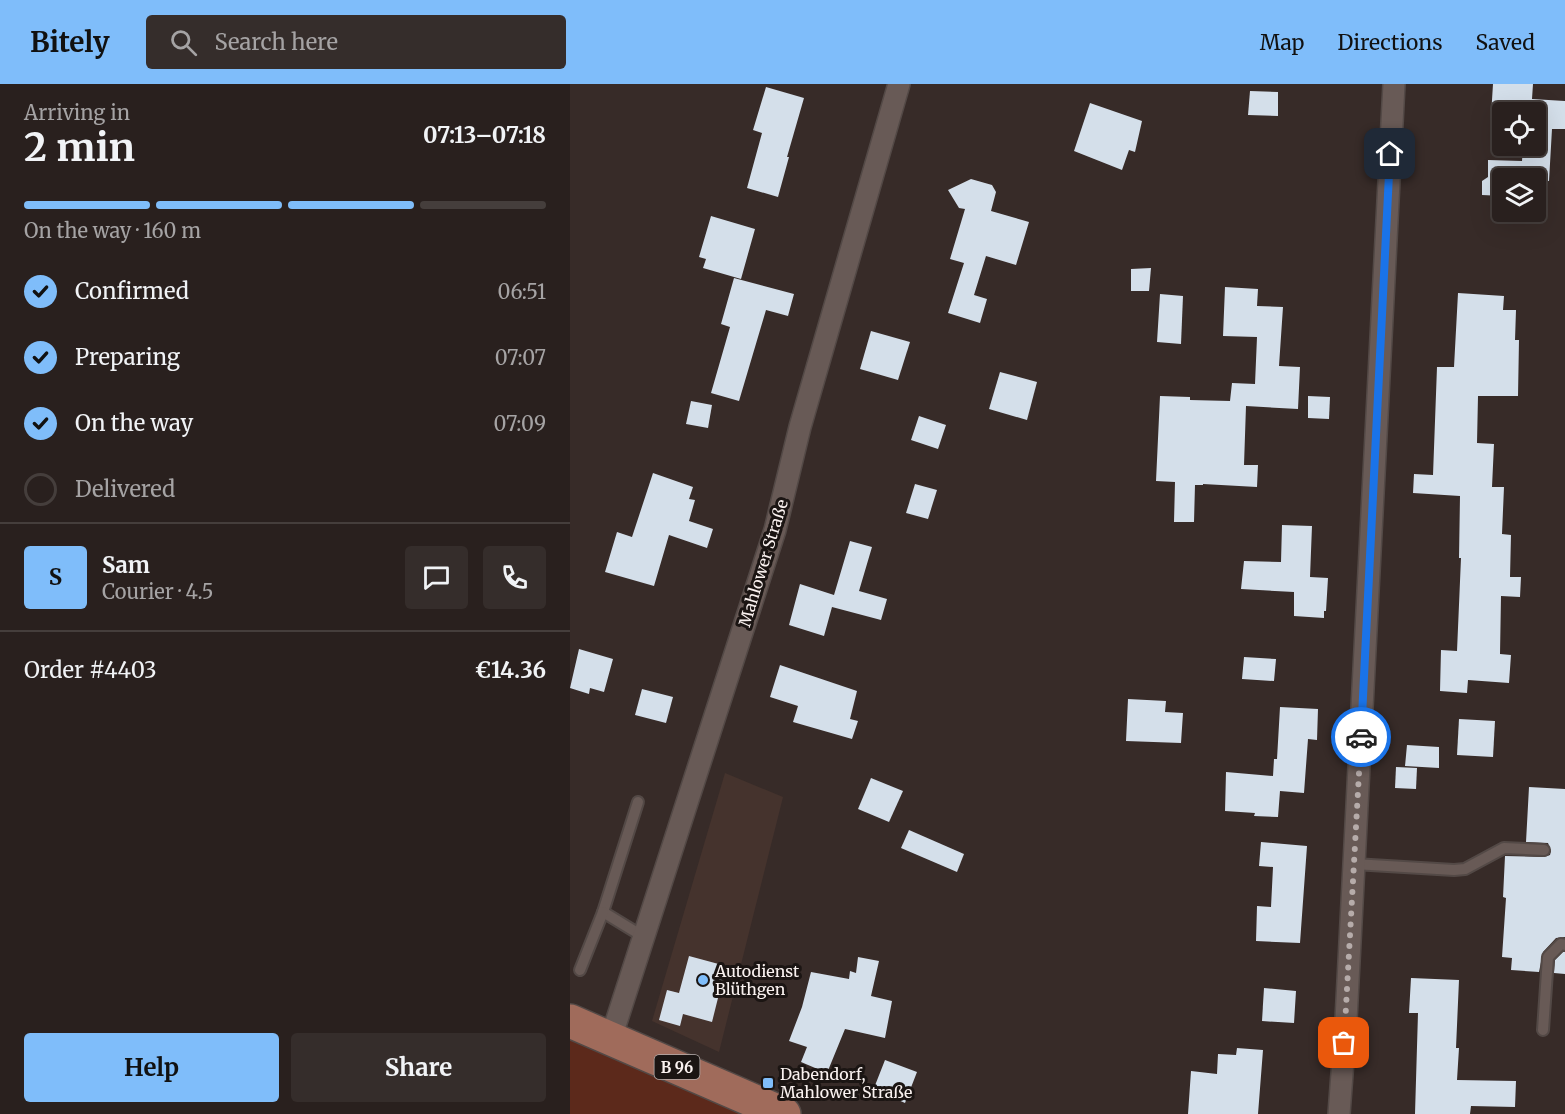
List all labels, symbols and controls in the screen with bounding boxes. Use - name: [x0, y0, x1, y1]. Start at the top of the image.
- search box: [146, 15, 566, 69]
- text: Bitely: [30, 24, 110, 60]
- icon: search: [167, 26, 200, 59]
- text: Search here: [215, 28, 338, 56]
- text: Map: [1260, 29, 1304, 56]
- text: Directions: [1337, 29, 1442, 56]
- text: Saved: [1475, 29, 1535, 56]
- text: Arriving in: [24, 100, 130, 125]
- map controls: [1492, 102, 1546, 222]
- button: locate: [1492, 102, 1546, 156]
- text: 07:13–07:18: [423, 121, 546, 149]
- text: 2 min: [24, 123, 135, 172]
- pin: [1364, 128, 1415, 179]
- icon: home: [1373, 137, 1406, 170]
- button: layers: [1492, 168, 1546, 222]
- text: On the way · 160 m: [24, 218, 201, 243]
- icon: check: [24, 275, 57, 308]
- text: Confirmed: [75, 277, 189, 305]
- text: 06:51: [498, 279, 546, 304]
- icon: check: [24, 341, 57, 374]
- text: Preparing: [75, 343, 180, 371]
- text: 07:07: [495, 345, 546, 370]
- icon: check: [24, 407, 57, 440]
- text: On the way: [75, 409, 193, 437]
- text: 07:09: [494, 411, 546, 436]
- text: Delivered: [75, 475, 175, 503]
- street label: Mahlower Straße: [734, 497, 792, 629]
- button: chat: [405, 546, 468, 609]
- button: phone: [483, 546, 546, 609]
- text: Sam: [102, 551, 150, 579]
- text: S: [49, 563, 62, 591]
- text: Courier · 4.5: [102, 579, 214, 604]
- text: Order #4403: [24, 656, 157, 684]
- text: €14.36: [475, 656, 546, 684]
- courier: [1331, 707, 1391, 767]
- icon: car: [1345, 721, 1378, 754]
- place label: Autodienst Blüthgen: [714, 961, 800, 999]
- marker: Autodienst Blüthgen: [696, 973, 710, 987]
- pin: [1318, 1017, 1369, 1068]
- icon: bag: [1327, 1026, 1360, 1059]
- button: Help: [24, 1033, 279, 1102]
- button: Share: [291, 1033, 546, 1102]
- road number: B 96: [654, 1055, 700, 1079]
- place label: Dabendorf, Mahlower Straße: [780, 1064, 912, 1102]
- marker: Dabendorf, Mahlower Straße: [761, 1076, 775, 1090]

